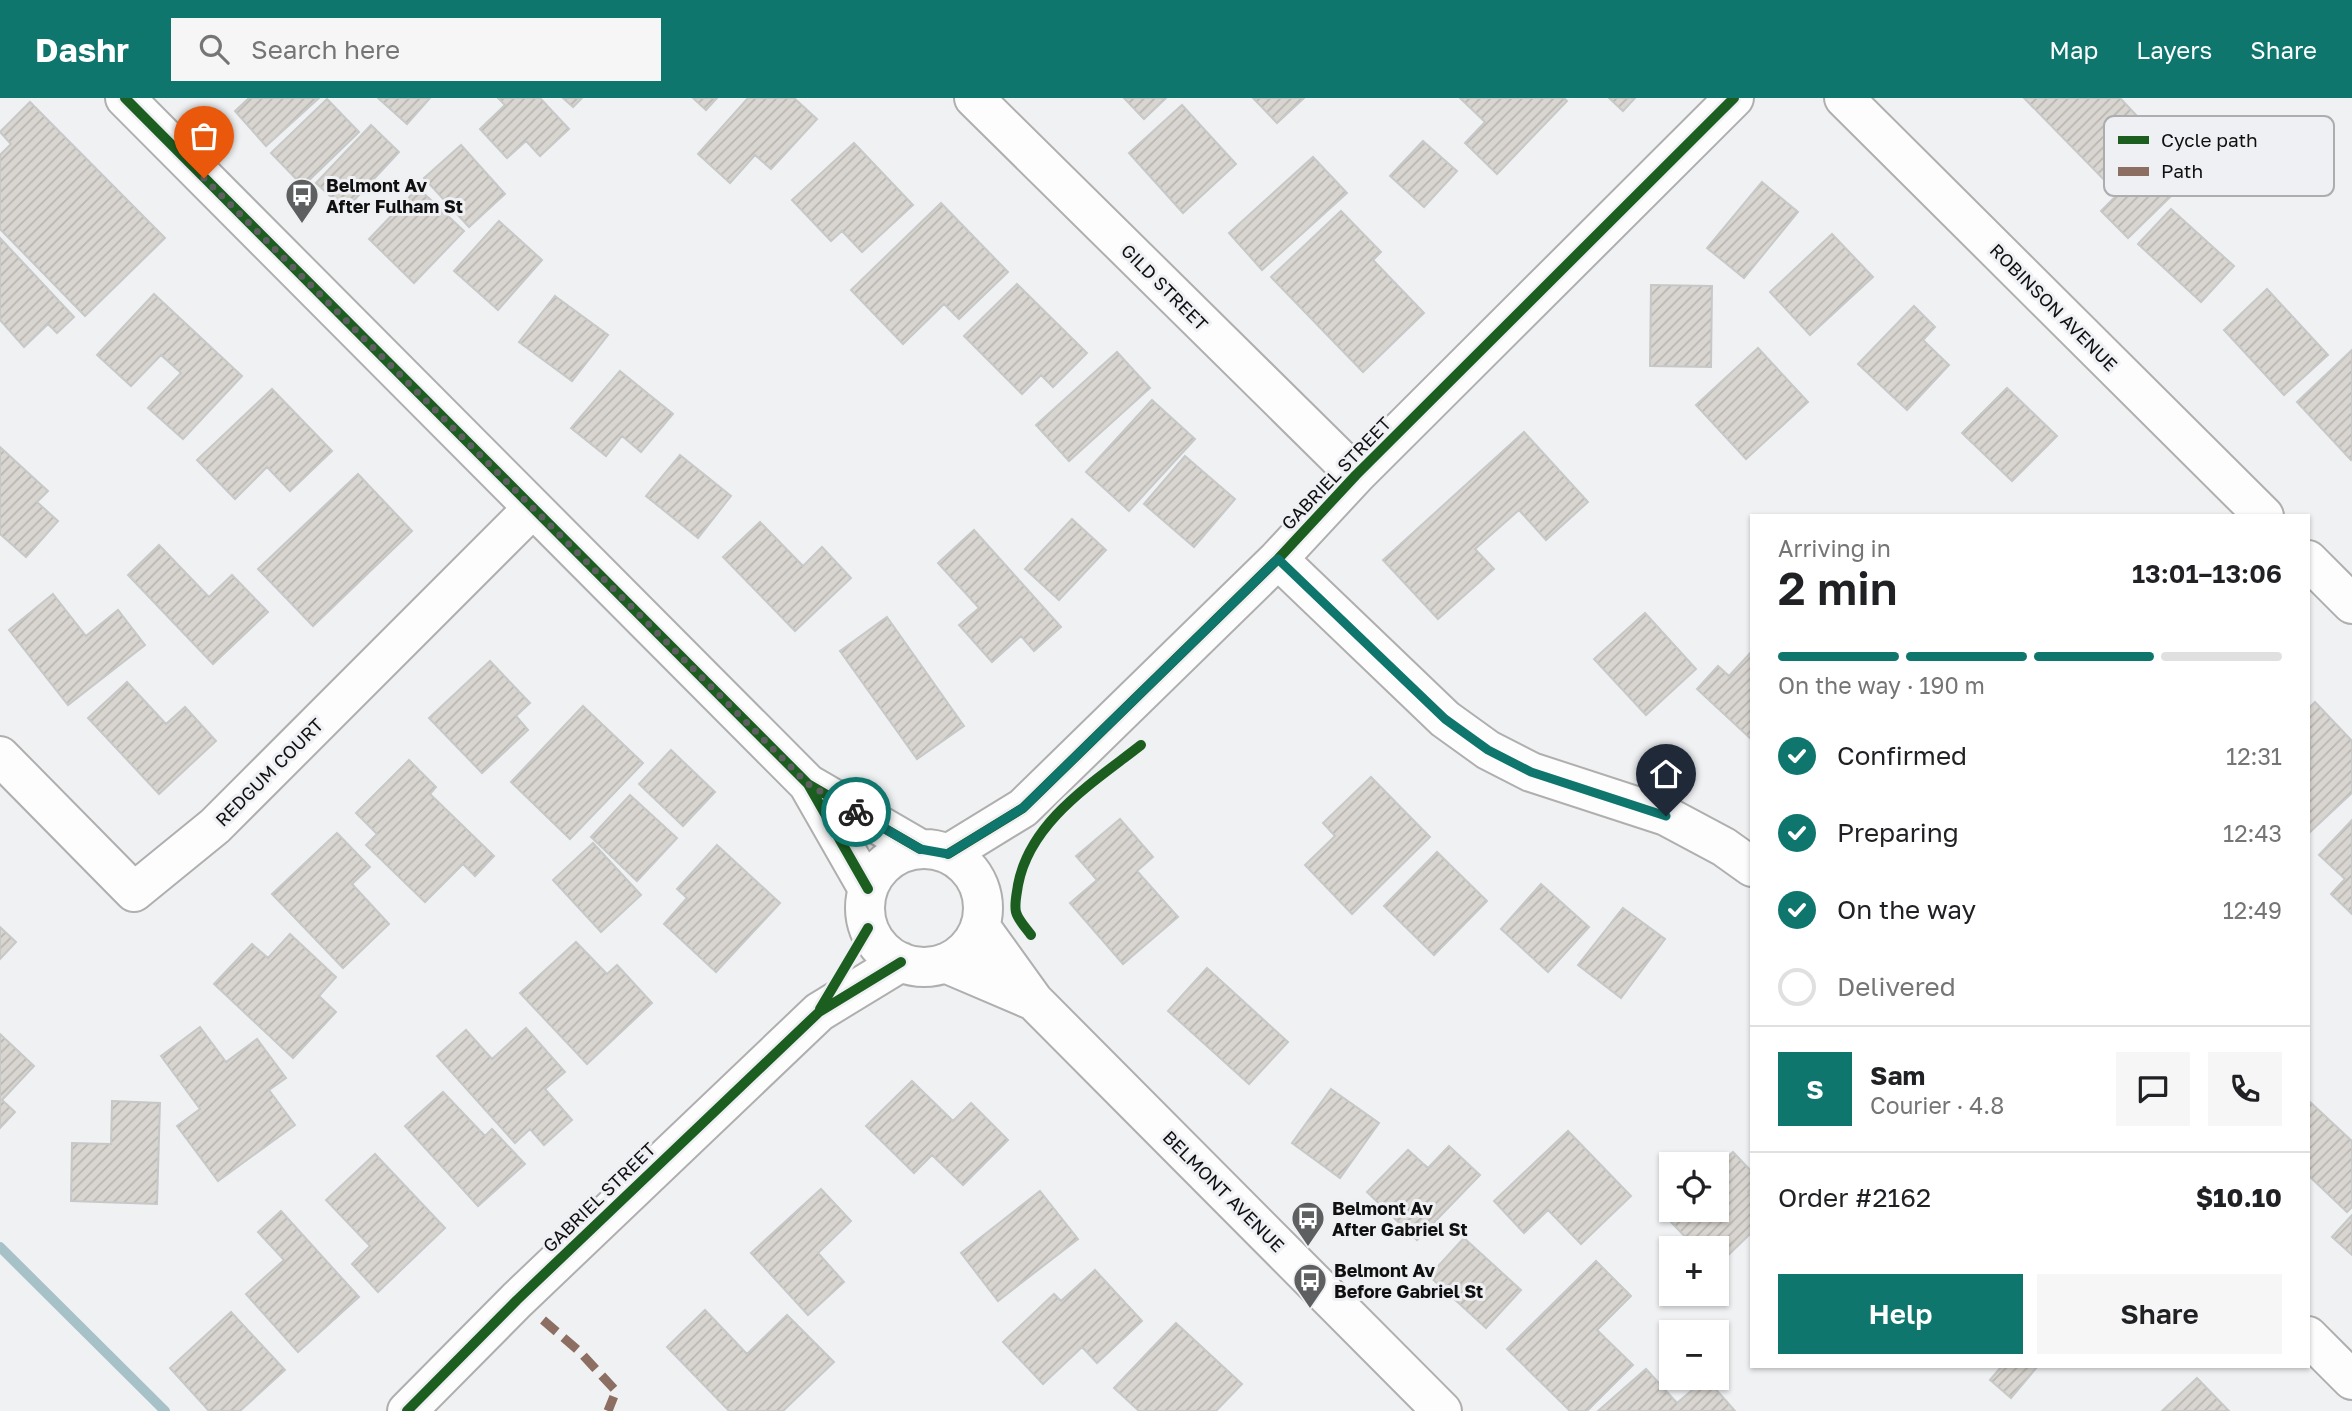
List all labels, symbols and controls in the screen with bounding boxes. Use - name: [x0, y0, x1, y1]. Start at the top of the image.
- search box: [171, 18, 661, 81]
- text: Dashr: [35, 30, 129, 69]
- icon: search: [195, 30, 233, 68]
- text: Search here: [251, 34, 400, 65]
- text: Map: [2049, 35, 2098, 64]
- text: Layers: [2136, 35, 2212, 64]
- text: Share: [2250, 35, 2317, 64]
- pin: [174, 106, 234, 178]
- legend: [2104, 116, 2334, 196]
- icon: bag: [185, 117, 223, 155]
- text: Cycle path: [2161, 128, 2258, 151]
- text: Path: [2161, 159, 2203, 182]
- place label: Belmont Av After Fulham St: [326, 174, 463, 217]
- bus stop icon: Belmont Av After Fulham St: [283, 176, 321, 225]
- street label: GILD STREET: [1117, 239, 1213, 335]
- street label: ROBINSON AVENUE: [1986, 239, 2122, 375]
- street label: GABRIEL STREET: [1277, 412, 1395, 534]
- text: Arriving in: [1778, 534, 1891, 562]
- text: 13:01–13:06: [2132, 558, 2282, 589]
- text: 2 min: [1778, 560, 1898, 615]
- text: On the way · 190 m: [1778, 671, 1985, 699]
- street label: REDGUM COURT: [210, 713, 328, 831]
- icon: check: [1778, 737, 1816, 775]
- text: Confirmed: [1837, 740, 1967, 771]
- text: 12:31: [2226, 742, 2282, 770]
- pin: [1636, 744, 1696, 816]
- icon: home: [1647, 755, 1685, 793]
- courier: [821, 777, 891, 847]
- icon: bike: [837, 793, 875, 831]
- icon: check: [1778, 814, 1816, 852]
- text: Preparing: [1837, 817, 1959, 848]
- text: 12:43: [2223, 819, 2282, 847]
- icon: check: [1778, 891, 1816, 929]
- text: On the way: [1837, 894, 1976, 925]
- text: 12:49: [2223, 896, 2282, 924]
- text: Delivered: [1837, 971, 1956, 1002]
- button: chat: [2116, 1052, 2190, 1126]
- button: phone: [2208, 1052, 2282, 1126]
- text: Sam: [1870, 1060, 1925, 1091]
- text: S: [1806, 1074, 1824, 1105]
- text: Courier · 4.8: [1870, 1091, 2004, 1119]
- street label: BELMONT AVENUE: [1159, 1126, 1289, 1256]
- street label: GABRIEL STREET: [538, 1138, 660, 1256]
- map controls: [1659, 1152, 1729, 1390]
- button: locate: [1659, 1152, 1729, 1222]
- text: Order #2162: [1778, 1182, 1931, 1213]
- text: $10.10: [2196, 1182, 2282, 1213]
- place label: Belmont Av After Gabriel St: [1332, 1197, 1468, 1240]
- bus stop icon: Belmont Av After Gabriel St: [1289, 1199, 1327, 1248]
- button: +: [1659, 1236, 1729, 1306]
- place label: Belmont Av Before Gabriel St: [1334, 1259, 1483, 1302]
- bus stop icon: Belmont Av Before Gabriel St: [1291, 1261, 1329, 1310]
- button: Help: [1778, 1274, 2023, 1354]
- button: Share: [2037, 1274, 2282, 1354]
- button: −: [1659, 1320, 1729, 1390]

